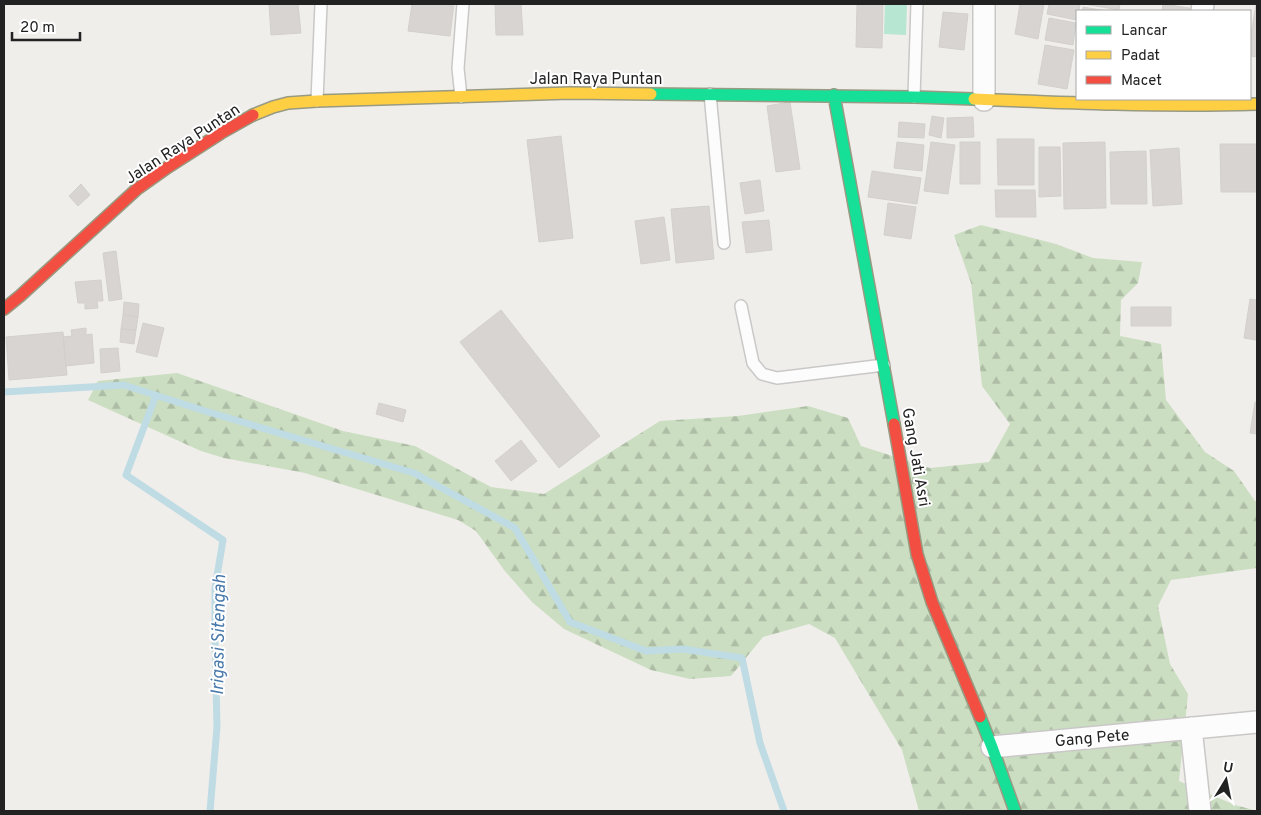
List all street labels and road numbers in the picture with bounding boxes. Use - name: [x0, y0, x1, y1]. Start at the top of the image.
- street label: Jalan Raya Puntan: [529, 70, 663, 90]
- street label: Jalan Raya Puntan: [122, 100, 244, 189]
- street label: Gang Jati Asri: [897, 406, 934, 508]
- street label: Gang Pete: [1054, 726, 1130, 752]

